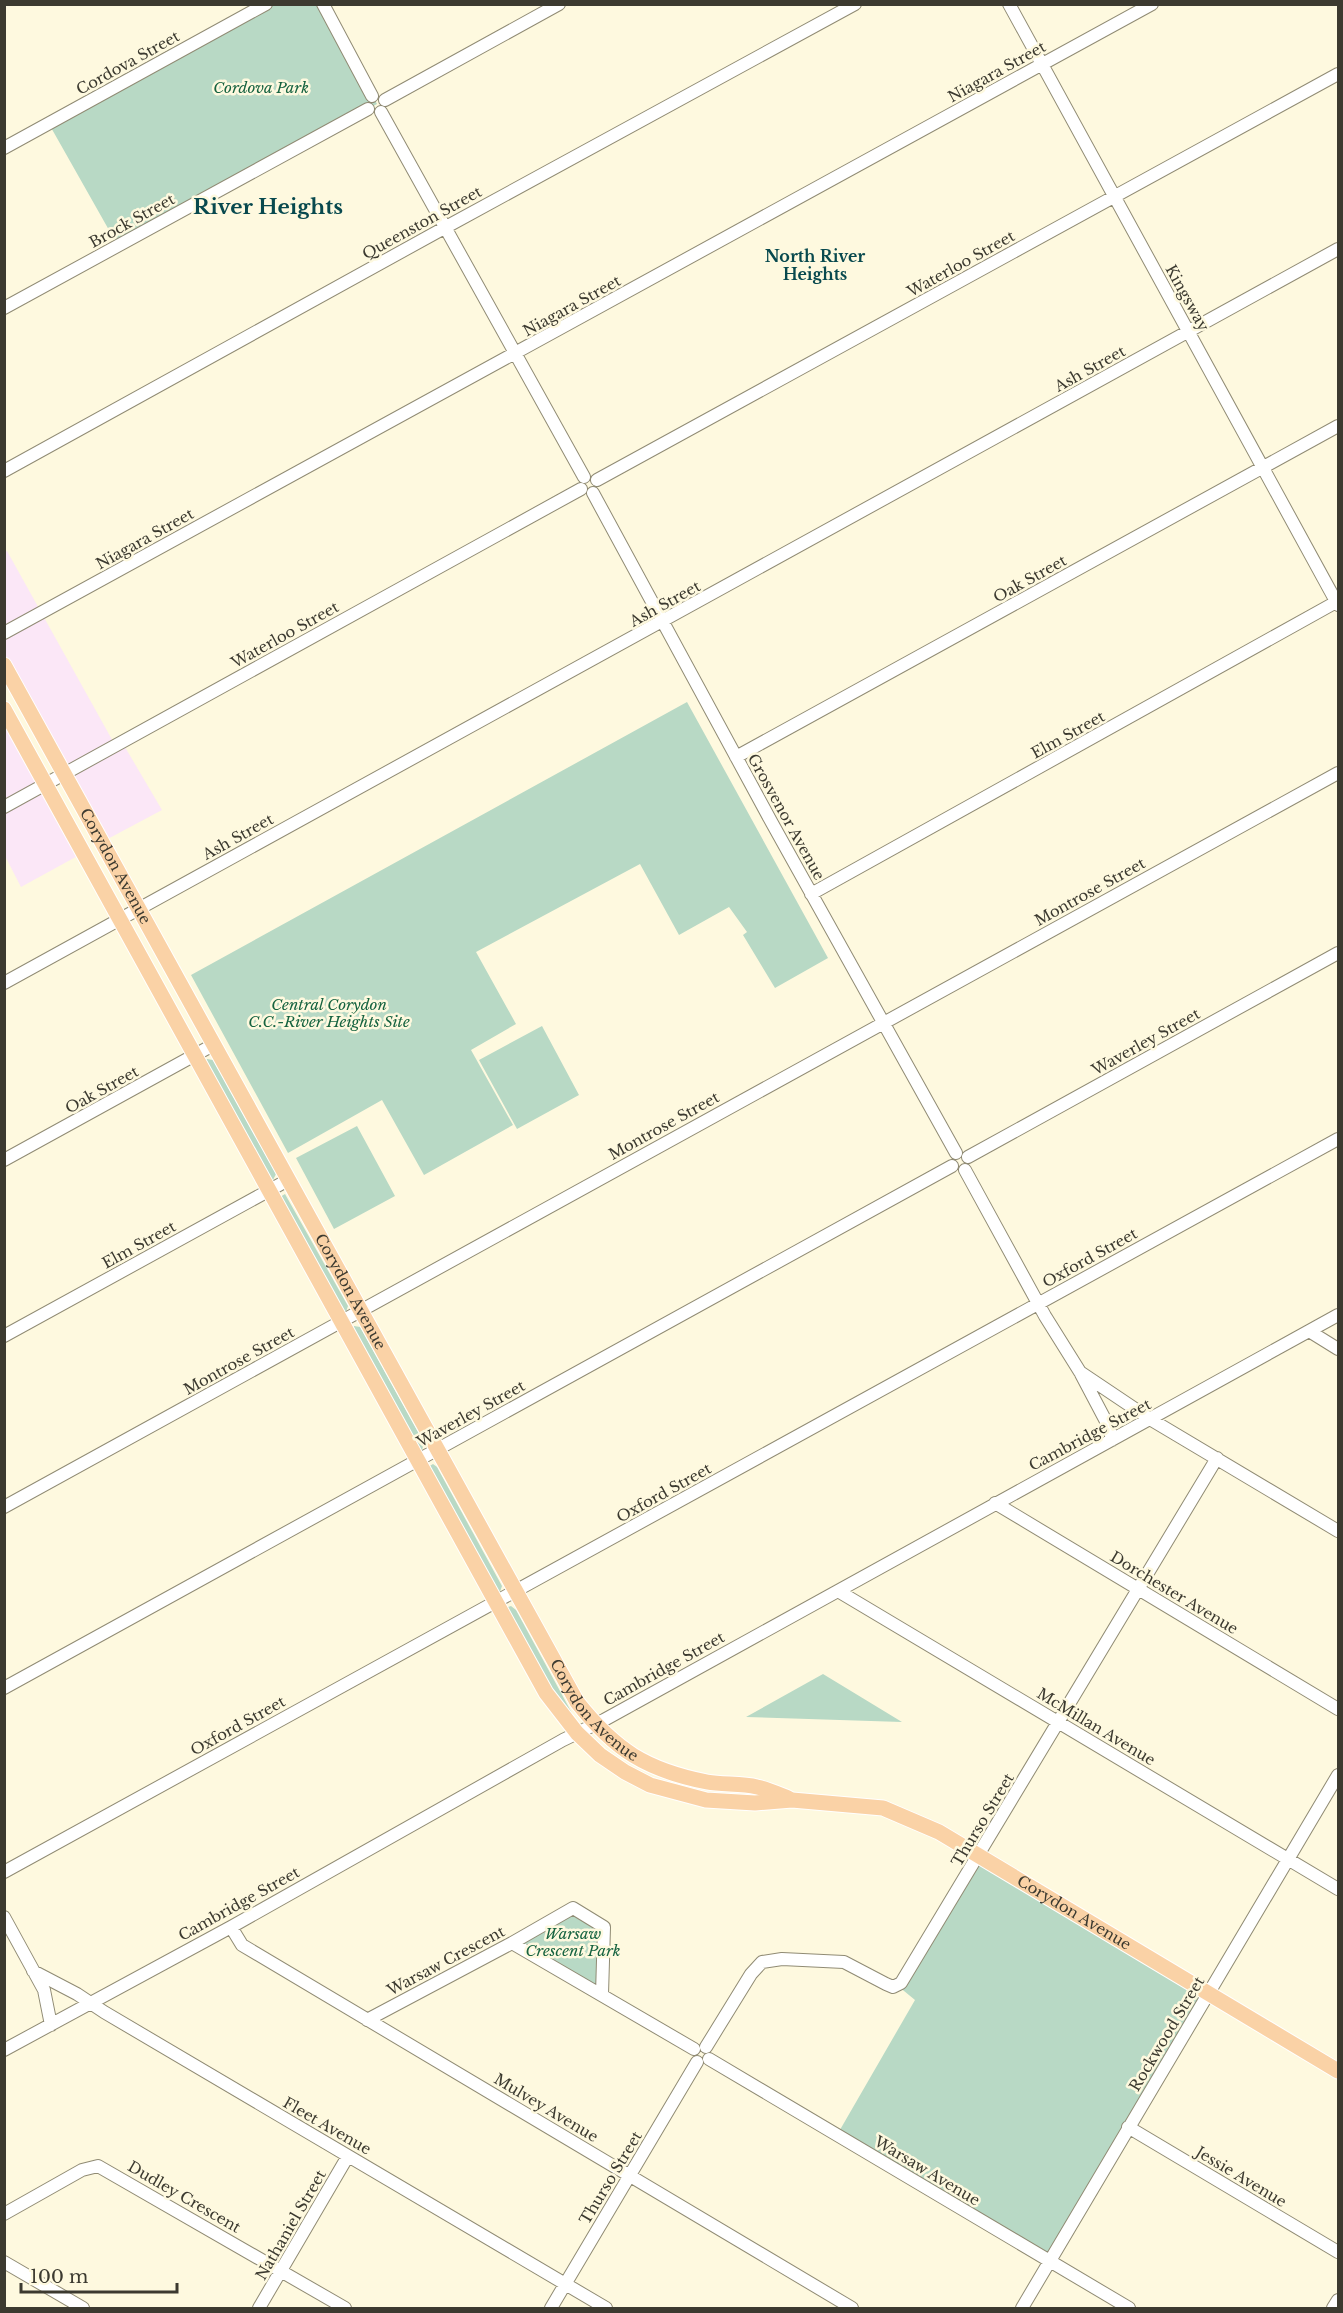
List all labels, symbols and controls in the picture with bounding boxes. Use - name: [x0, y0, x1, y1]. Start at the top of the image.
- street label: Cordova Street: [73, 26, 183, 99]
- street label: Niagara Street: [945, 37, 1049, 106]
- park label: Cordova Park: [213, 78, 309, 97]
- street label: Queenston Street: [359, 182, 485, 263]
- street label: Brock Street: [86, 189, 178, 252]
- district label: River Heights: [193, 194, 343, 220]
- street label: Waterloo Street: [903, 226, 1018, 301]
- district label: North River Heights: [765, 246, 865, 284]
- street label: Kingsway: [1161, 261, 1214, 335]
- street label: Niagara Street: [520, 271, 624, 340]
- street label: Ash Street: [1050, 341, 1129, 396]
- street label: Niagara Street: [93, 504, 197, 573]
- street label: Oak Street: [990, 550, 1070, 606]
- street label: Ash Street: [625, 576, 704, 631]
- street label: Waterloo Street: [227, 597, 342, 672]
- street label: Elm Street: [1028, 706, 1108, 763]
- street label: Grosvenor Avenue: [744, 750, 829, 883]
- street label: Corydon Avenue: [76, 805, 155, 927]
- street label: Ash Street: [198, 809, 277, 864]
- street label: Montrose Street: [1031, 853, 1149, 930]
- park label: Central Corydon C.C.-River Heights Site: [248, 995, 410, 1031]
- street label: Waverley Street: [1087, 1004, 1203, 1080]
- street label: Oak Street: [62, 1061, 142, 1117]
- street label: Montrose Street: [605, 1087, 723, 1164]
- street label: Elm Street: [99, 1216, 179, 1273]
- street label: Oxford Street: [1039, 1224, 1141, 1291]
- street label: Corydon Avenue: [311, 1230, 390, 1353]
- street label: Montrose Street: [180, 1322, 298, 1399]
- street label: Waverley Street: [412, 1376, 528, 1452]
- street label: Cambridge Street: [1025, 1394, 1154, 1475]
- street label: Oxford Street: [613, 1459, 715, 1526]
- street label: Dorchester Avenue: [1107, 1547, 1242, 1638]
- street label: Cambridge Street: [600, 1627, 728, 1710]
- street label: Corydon Avenue: [546, 1656, 642, 1765]
- street label: McMillan Avenue: [1034, 1684, 1159, 1769]
- street label: Oxford Street: [187, 1692, 289, 1759]
- street label: Thurso Street: [947, 1769, 1018, 1870]
- street label: Cambridge Street: [175, 1862, 303, 1945]
- street label: Corydon Avenue: [1014, 1871, 1135, 1954]
- street label: Warsaw Crescent: [383, 1921, 508, 2000]
- park label: Warsaw Crescent Park: [525, 1924, 621, 1960]
- street label: Rockwood Street: [1125, 1973, 1208, 2095]
- street label: Mulvey Avenue: [491, 2069, 602, 2146]
- street label: Fleet Avenue: [280, 2093, 375, 2158]
- street label: Thurso Street: [575, 2127, 646, 2228]
- street label: Warsaw Avenue: [870, 2131, 983, 2210]
- street label: Jessie Avenue: [1191, 2141, 1290, 2211]
- street label: Dudley Crescent: [124, 2157, 244, 2237]
- street label: Nathaniel Street: [251, 2166, 330, 2283]
- scale bar: [21, 2256, 177, 2294]
- text: 100 m: [30, 2266, 88, 2288]

